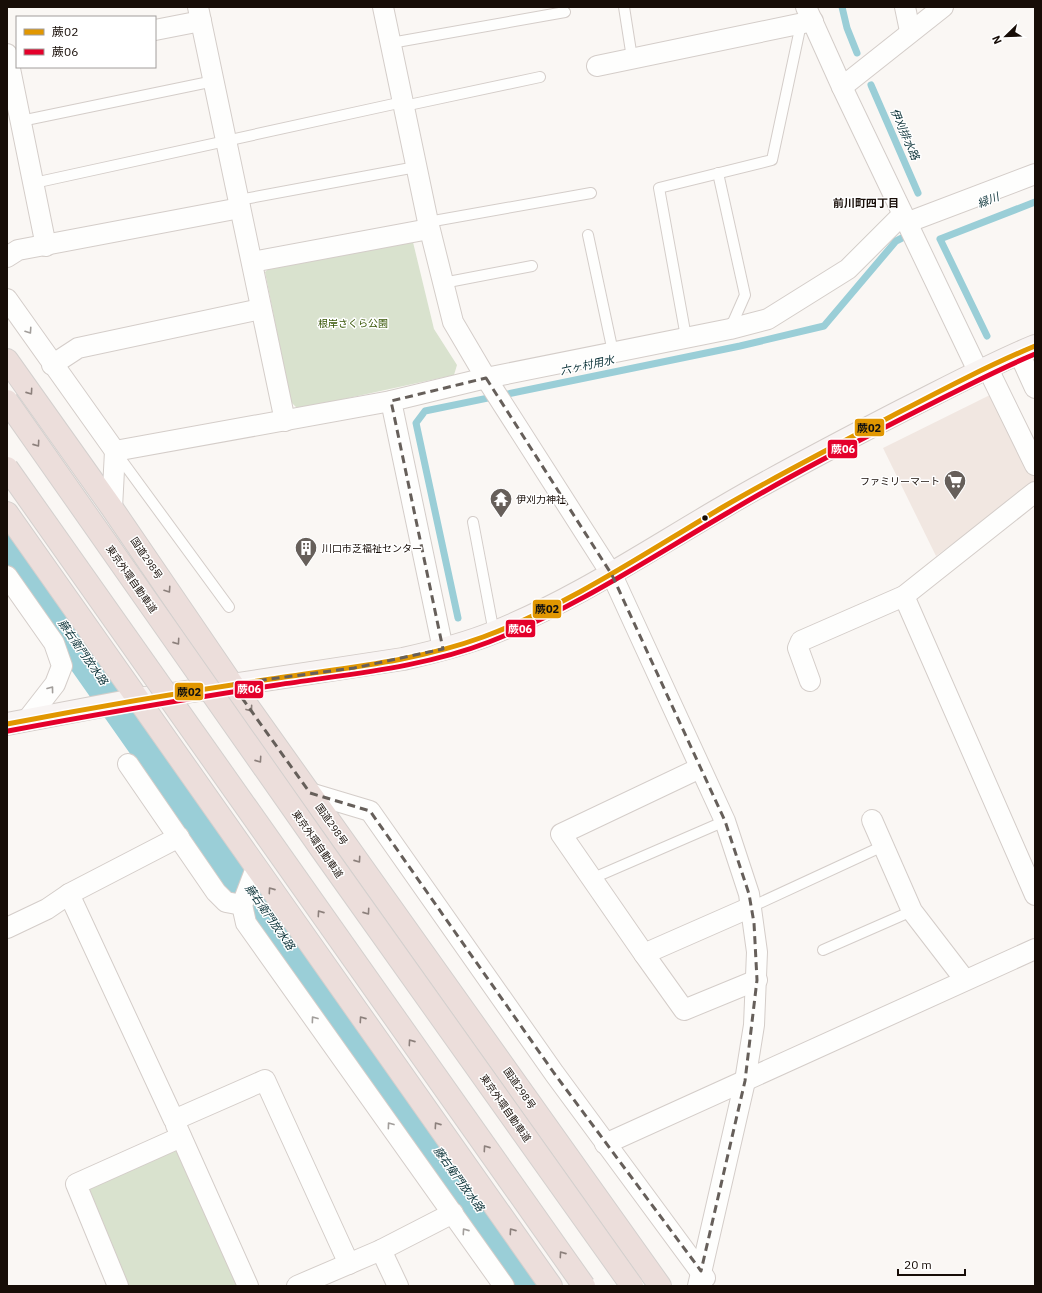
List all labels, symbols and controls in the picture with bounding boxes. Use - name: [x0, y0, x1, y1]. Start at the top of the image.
- legend: [16, 16, 156, 68]
- north arrow: [986, 16, 1026, 56]
- text: 蕨02: [52, 24, 78, 39]
- text: N: [989, 33, 1005, 46]
- text: 蕨06: [52, 44, 78, 59]
- water label: 伊刈排水路: [887, 106, 923, 163]
- water label: 緑川: [975, 189, 1002, 210]
- district label: 前川町四丁目: [833, 196, 899, 210]
- park label: 根岸さくら公園: [318, 317, 388, 330]
- one-way arrow: [24, 327, 32, 334]
- water label: 六ヶ村用水: [559, 352, 616, 378]
- one-way arrow: [25, 387, 32, 394]
- line badge: 蕨02: [854, 418, 885, 437]
- text: 蕨02: [857, 421, 881, 435]
- line badge: 蕨06: [827, 439, 858, 459]
- one-way arrow: [32, 440, 39, 447]
- text: 蕨06: [831, 442, 855, 456]
- supermarket icon: ファミリーマート: [942, 468, 968, 501]
- place label: ファミリーマート: [860, 475, 940, 488]
- temple icon: 伊刈力神社: [488, 486, 514, 519]
- place label: 伊刈力神社: [516, 493, 566, 506]
- unlabelled marker: [700, 513, 710, 523]
- street label: 国道298号: [128, 535, 165, 582]
- building icon: 川口市芝福祉センター: [293, 535, 319, 568]
- place label: 川口市芝福祉センター: [322, 542, 422, 555]
- street label: 東京外環自動車道: [103, 543, 160, 616]
- one-way arrow: [163, 586, 171, 593]
- line badge: 蕨02: [532, 599, 562, 619]
- text: 蕨02: [535, 602, 559, 616]
- water label: 藤右衛門放水路: [55, 616, 111, 688]
- line badge: 蕨06: [505, 619, 536, 638]
- text: 蕨06: [508, 622, 532, 636]
- one-way arrow: [172, 638, 179, 645]
- line badge: 蕨06: [234, 680, 264, 699]
- line badge: 蕨02: [174, 682, 204, 701]
- text: 蕨06: [237, 682, 261, 696]
- text: 蕨02: [177, 685, 201, 699]
- one-way arrow: [46, 686, 54, 693]
- one-way arrow: [245, 704, 252, 711]
- one-way arrow: [254, 756, 261, 763]
- street label: 国道298号: [313, 801, 351, 848]
- street label: 東京外環自動車道: [289, 808, 346, 881]
- one-way arrow: [353, 856, 361, 863]
- water label: 藤右衛門放水路: [242, 881, 298, 953]
- one-way arrow: [269, 887, 276, 894]
- one-way arrow: [362, 908, 369, 915]
- one-way arrow: [317, 910, 325, 917]
- one-way arrow: [360, 1016, 367, 1023]
- one-way arrow: [312, 1017, 319, 1024]
- one-way arrow: [408, 1039, 416, 1046]
- street label: 国道298号: [501, 1065, 539, 1112]
- street label: 東京外環自動車道: [477, 1072, 534, 1145]
- one-way arrow: [434, 1122, 442, 1129]
- one-way arrow: [388, 1123, 395, 1130]
- water label: 藤右衛門放水路: [431, 1144, 488, 1215]
- one-way arrow: [483, 1145, 491, 1152]
- one-way arrow: [462, 1228, 470, 1235]
- one-way arrow: [510, 1229, 517, 1236]
- one-way arrow: [559, 1251, 566, 1258]
- scale bar: [898, 1251, 965, 1277]
- text: 20 m: [904, 1257, 932, 1272]

